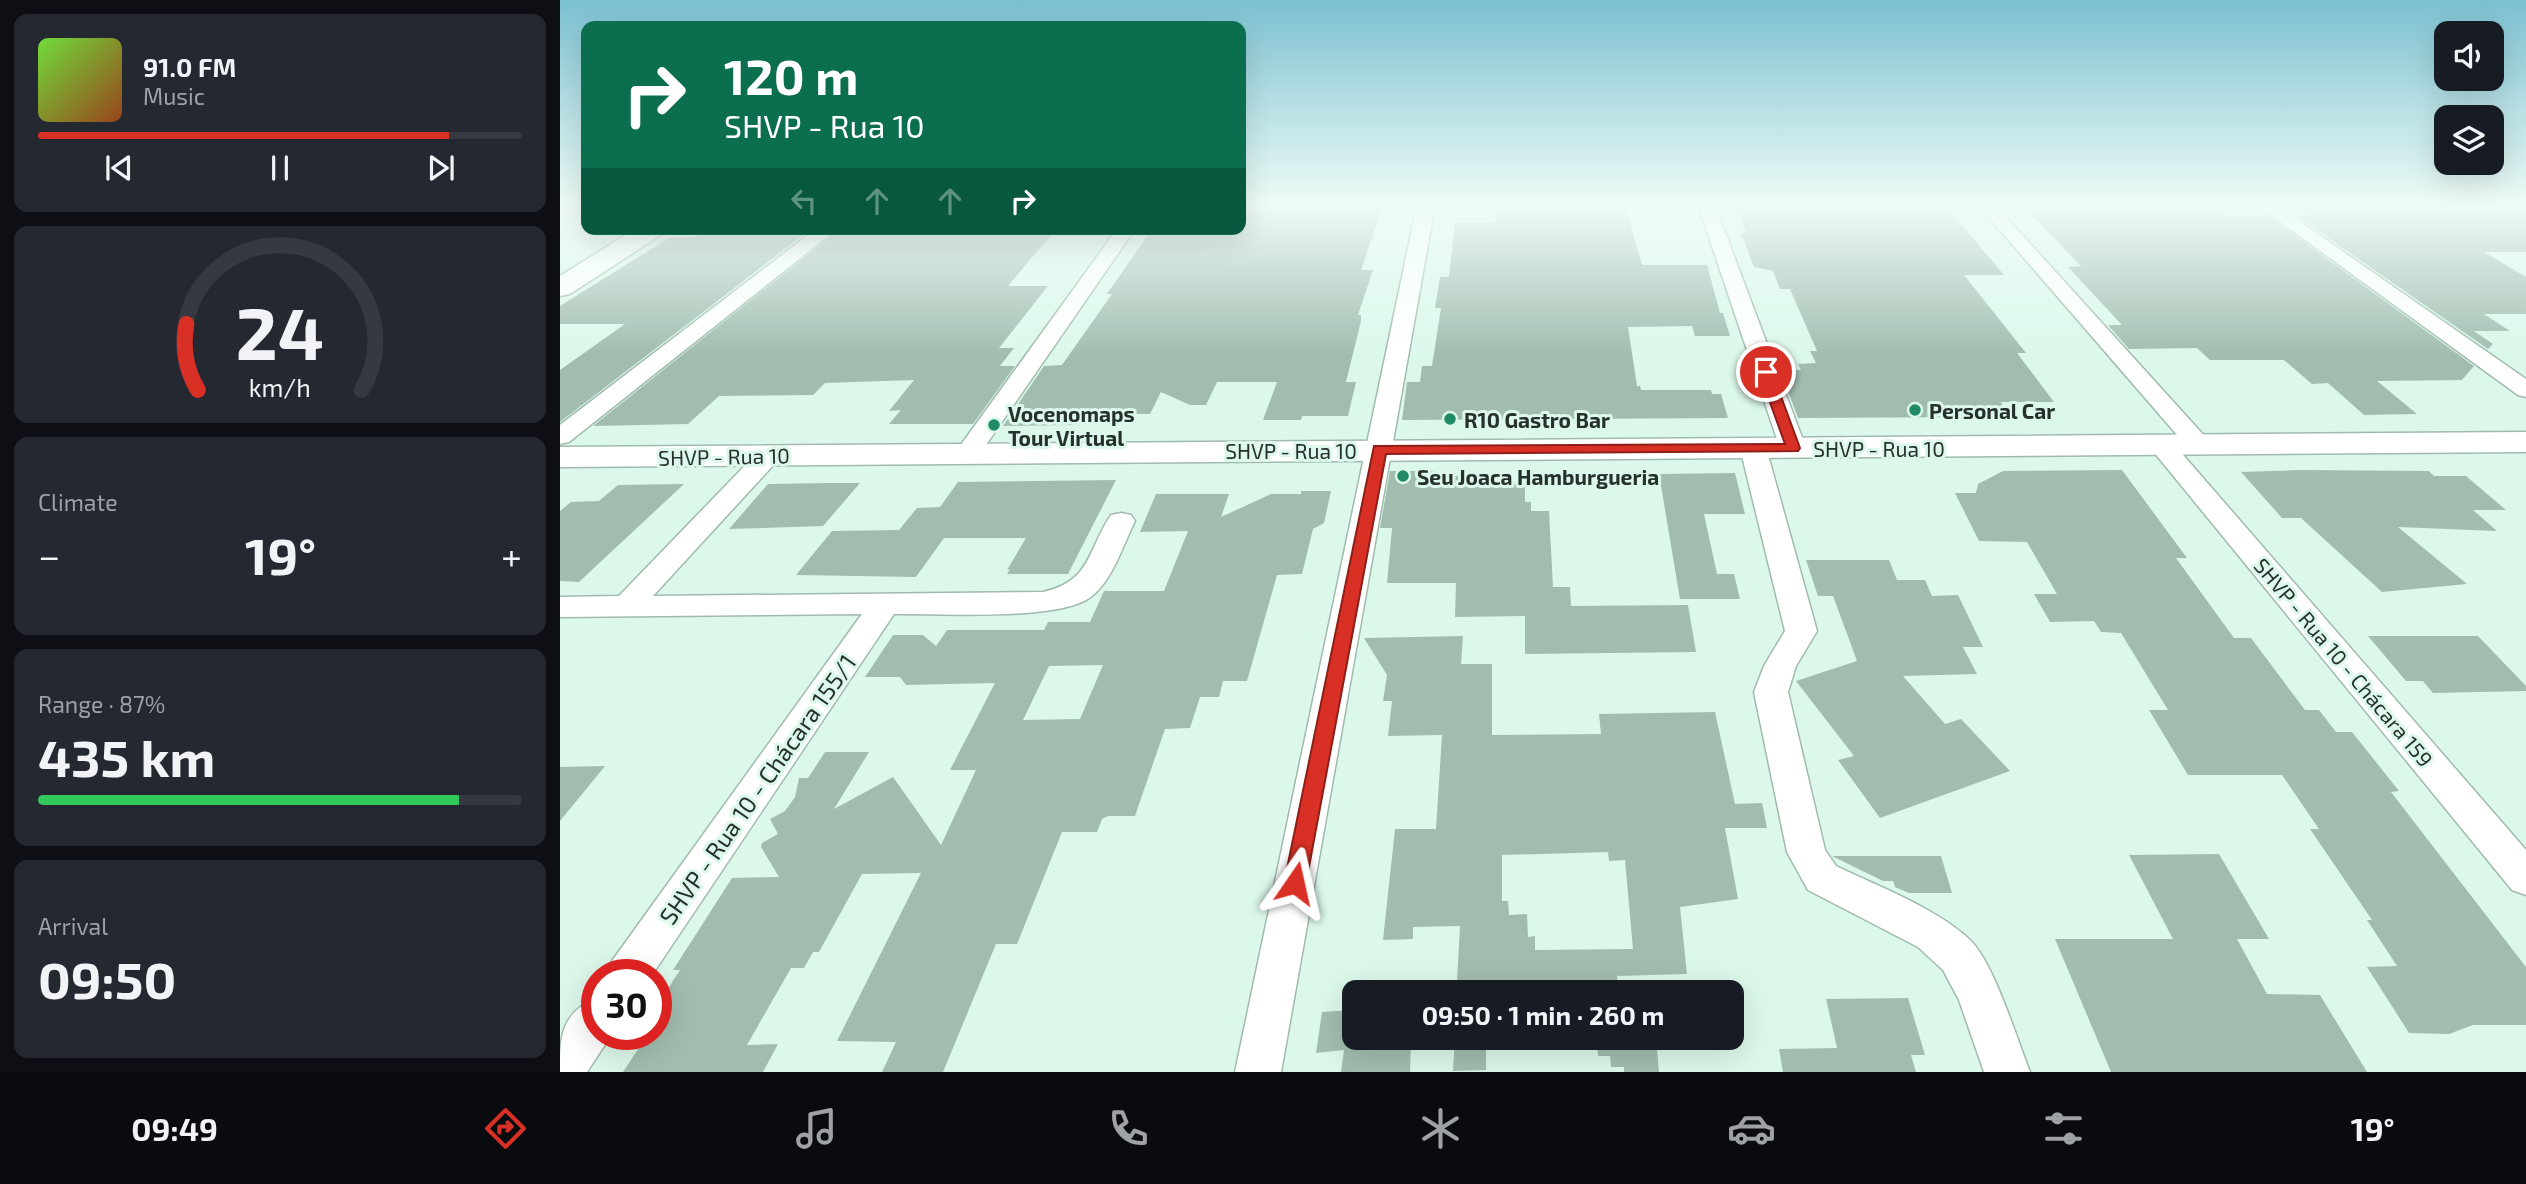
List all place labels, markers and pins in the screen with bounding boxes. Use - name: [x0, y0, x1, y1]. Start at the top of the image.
- pin: [1736, 342, 1796, 402]
- place label: Personal Car: [1929, 398, 2055, 423]
- place label: Vocenomaps Tour Virtual: [1008, 401, 1135, 450]
- marker: Personal Car: [1907, 402, 1923, 418]
- place label: R10 Gastro Bar: [1464, 407, 1610, 432]
- marker: R10 Gastro Bar: [1442, 411, 1458, 427]
- marker: Vocenomaps Tour Virtual: [986, 417, 1002, 433]
- place label: Seu Joaca Hamburgueria: [1417, 464, 1659, 489]
- marker: Seu Joaca Hamburgueria: [1395, 468, 1411, 484]

